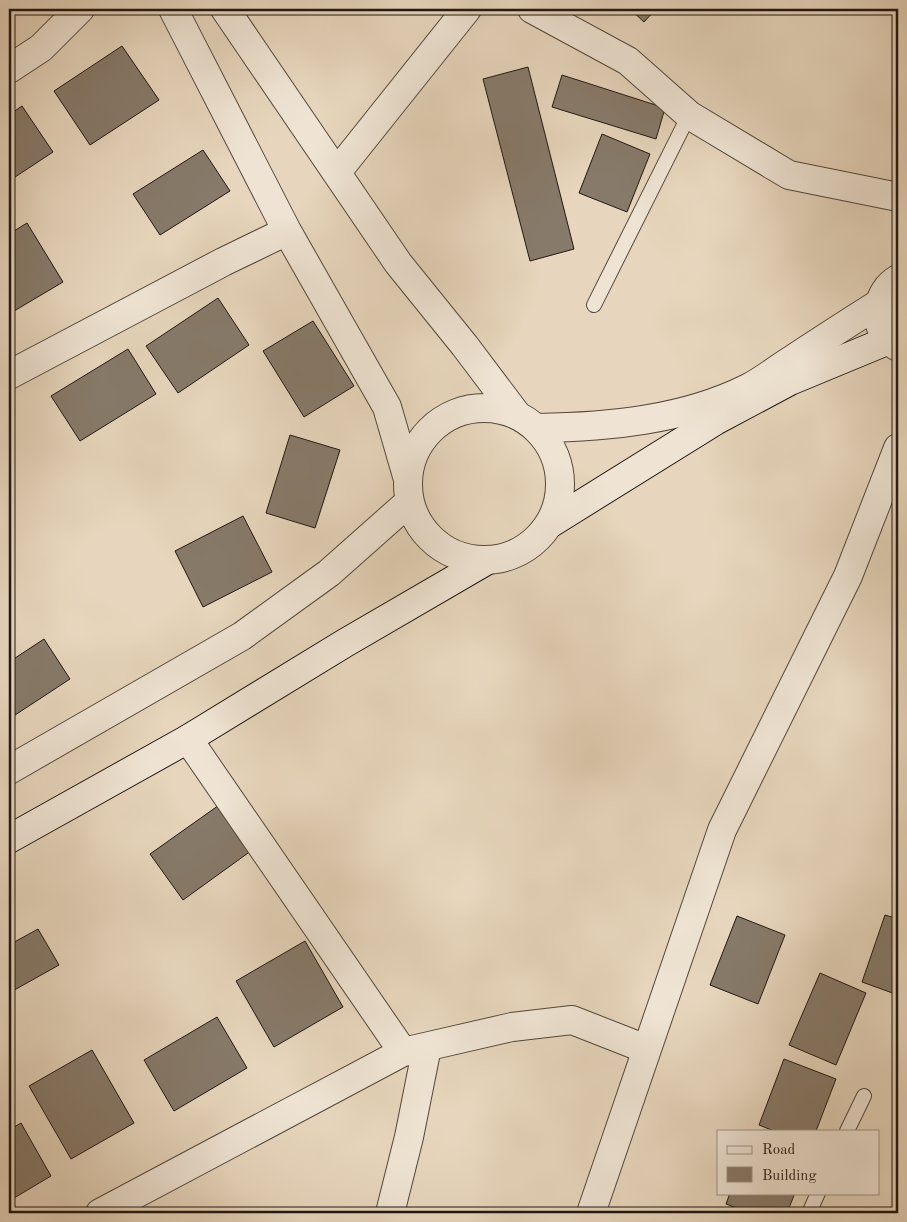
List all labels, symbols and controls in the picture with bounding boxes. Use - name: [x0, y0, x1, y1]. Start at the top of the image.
- legend: [717, 1130, 880, 1194]
- text: Road: [762, 1143, 796, 1158]
- text: Building: [762, 1169, 817, 1184]

